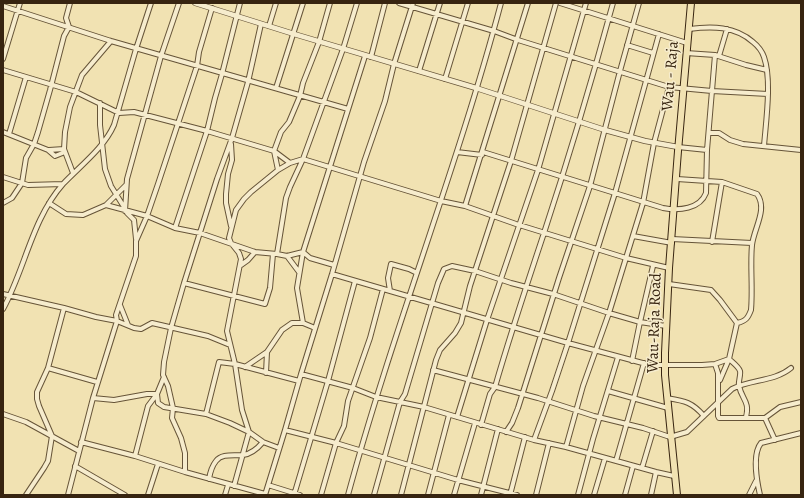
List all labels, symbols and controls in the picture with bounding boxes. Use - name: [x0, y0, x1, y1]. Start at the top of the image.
- street label: Wau - Raja: [658, 40, 684, 112]
- street label: Wau-Raja Road: [644, 273, 666, 373]

